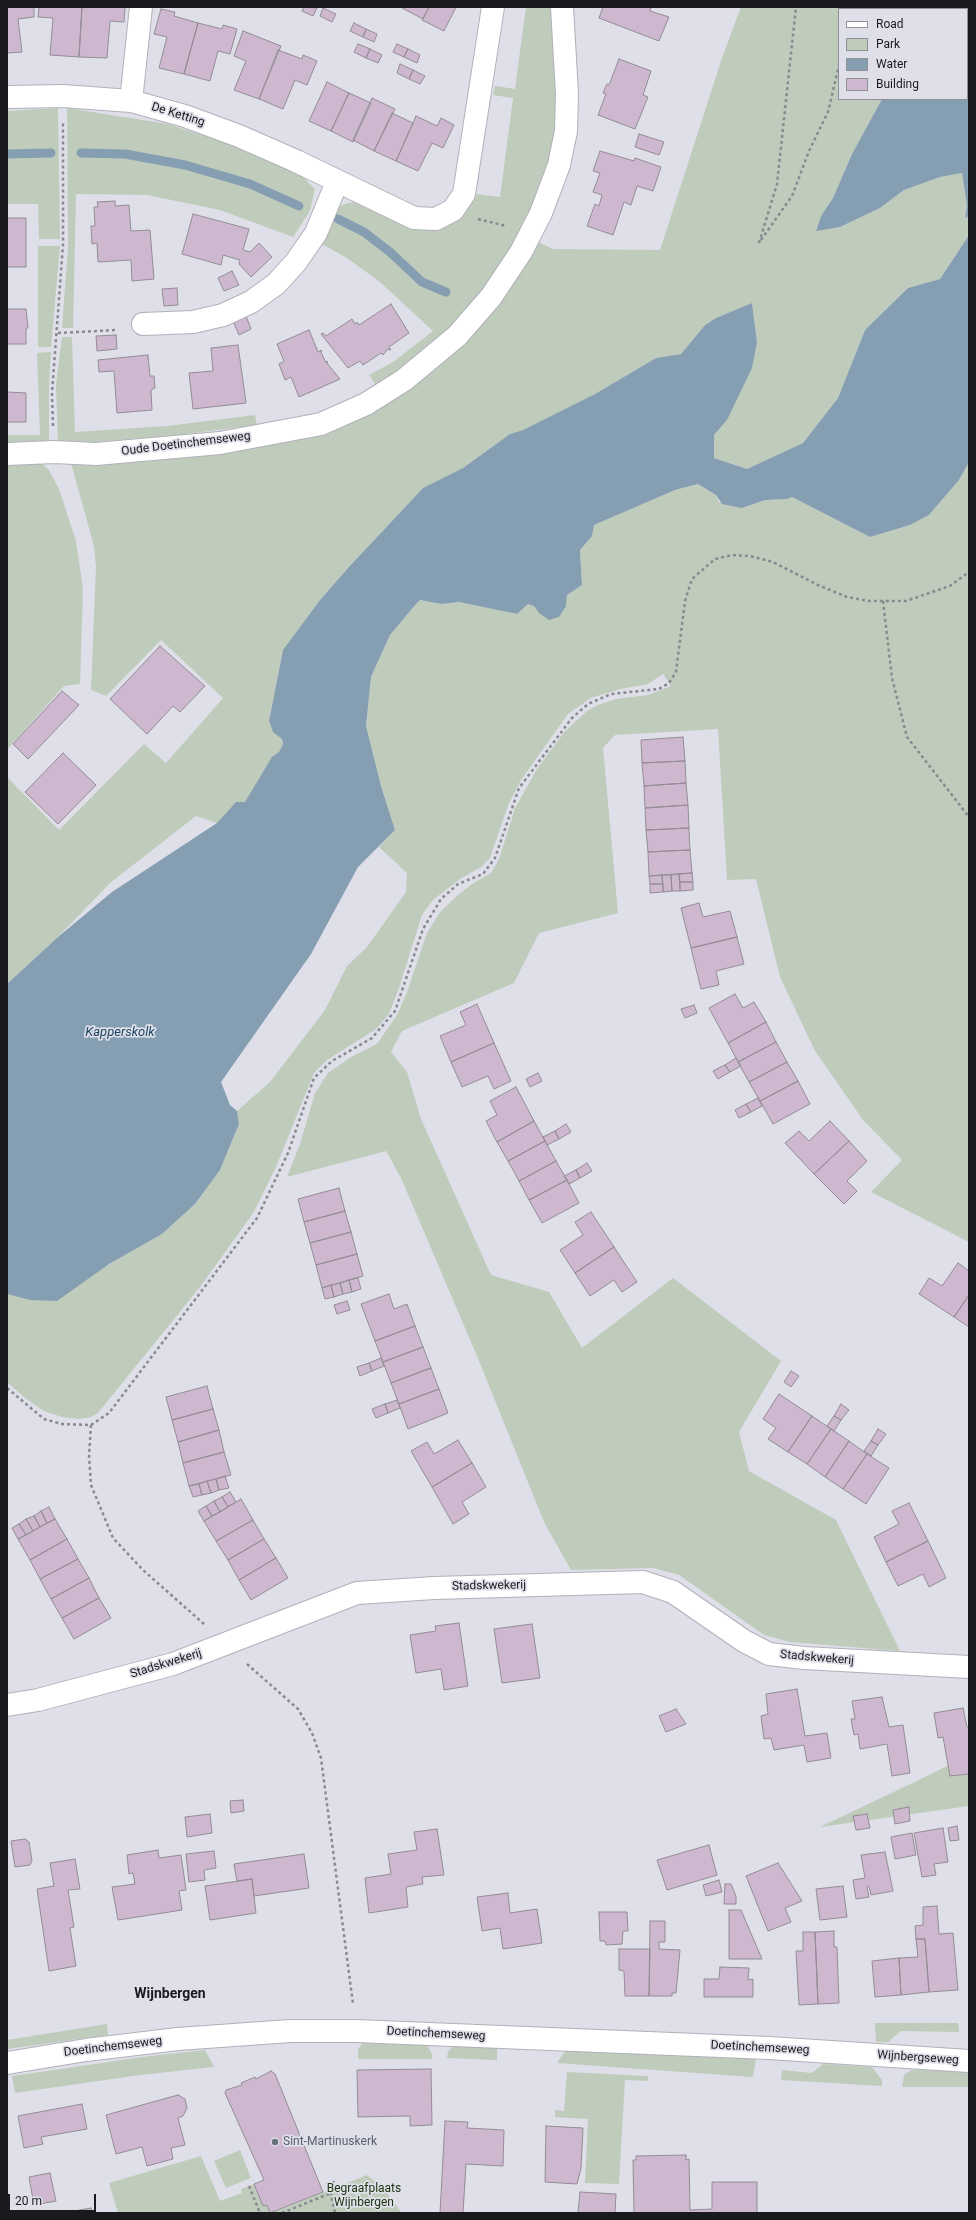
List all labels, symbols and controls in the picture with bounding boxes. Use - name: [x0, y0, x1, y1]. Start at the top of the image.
- legend: [838, 8, 968, 100]
- text: Road: [876, 17, 904, 31]
- text: Park: [876, 37, 900, 51]
- text: Water: [876, 57, 907, 71]
- text: Building: [876, 77, 919, 91]
- street label: De Ketting: [150, 100, 206, 130]
- street label: Oude Doetinchemseweg: [121, 429, 251, 459]
- water label: Kapperskolk: [85, 1025, 155, 1041]
- street label: Stadskwekerij: [452, 1578, 526, 1594]
- street label: Stadskwekerij: [128, 1646, 204, 1682]
- street label: Stadskwekerij: [779, 1648, 855, 1668]
- district label: Wijnbergen: [134, 1986, 206, 2002]
- street label: Doetinchemseweg: [386, 2024, 486, 2044]
- street label: Doetinchemseweg: [63, 2034, 163, 2060]
- street label: Doetinchemseweg: [710, 2038, 810, 2058]
- street label: Wijnbergseweg: [877, 2048, 959, 2068]
- place label: Sint-Martinuskerk: [283, 2135, 377, 2149]
- marker: Sint-Martinuskerk: [270, 2137, 280, 2147]
- park label: Begraafplaats Wijnbergen: [327, 2182, 401, 2210]
- scale bar: [10, 2186, 98, 2212]
- text: 20 m: [15, 2194, 42, 2208]

